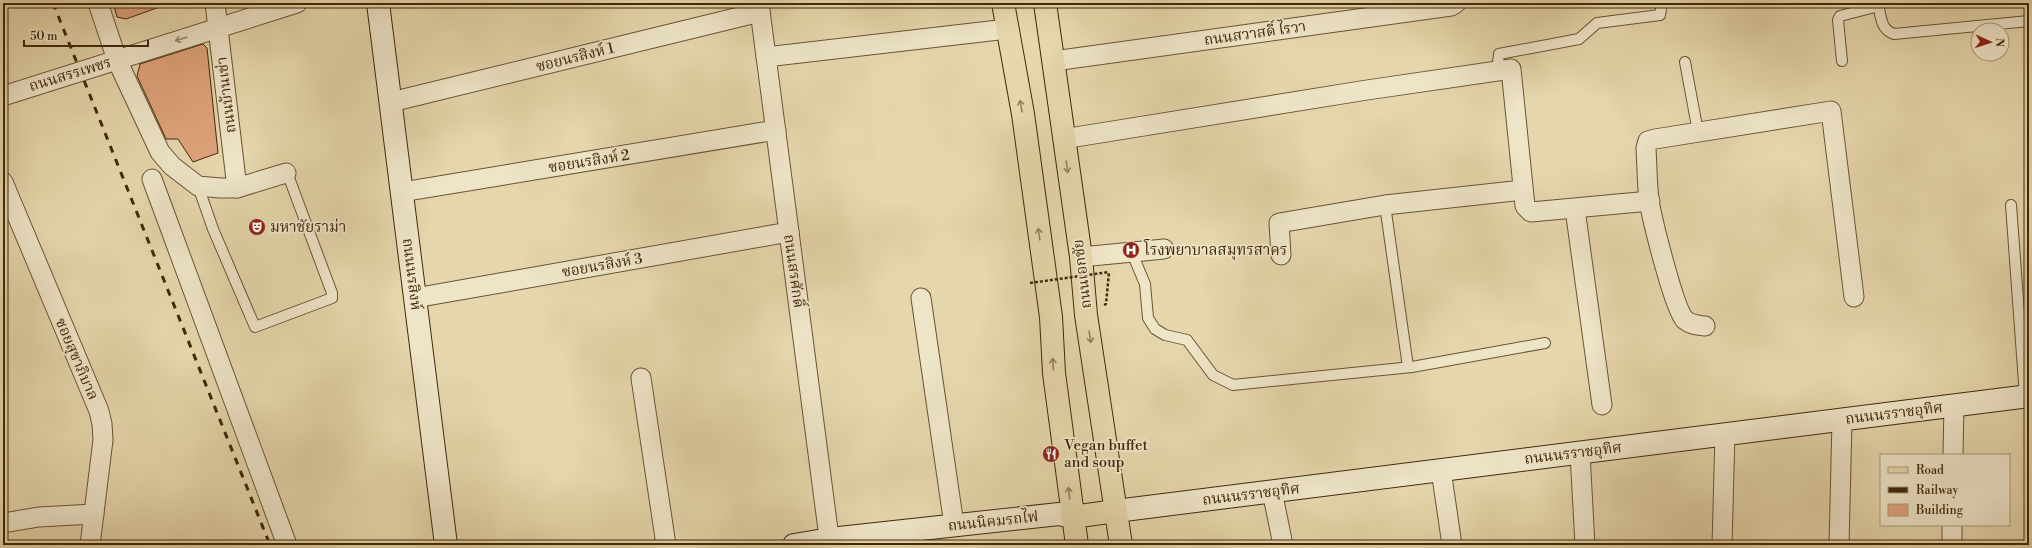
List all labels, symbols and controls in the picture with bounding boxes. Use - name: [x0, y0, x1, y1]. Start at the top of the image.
- street label: ถนนสวาสดิ์ ไรวา: [1203, 15, 1307, 50]
- scale bar: [24, 22, 148, 48]
- north arrow: [1970, 22, 2010, 62]
- text: 50 m: [30, 29, 58, 44]
- one-way arrow: [175, 36, 187, 44]
- street label: ซอยนรสิงห์ 1: [534, 38, 617, 76]
- text: N: [1992, 38, 2006, 47]
- street label: ถนนสรรเพชร: [27, 53, 114, 96]
- street label: ถนนบ้านเช่า: [212, 56, 241, 134]
- one-way arrow: [1017, 100, 1025, 113]
- street label: ซอยนรสิงห์ 2: [547, 145, 631, 177]
- one-way arrow: [1063, 160, 1071, 173]
- theatre icon: มหาชัยราม่า: [247, 217, 267, 237]
- place label: มหาชัยราม่า: [270, 218, 346, 237]
- one-way arrow: [1035, 228, 1043, 241]
- street label: ถนนสรศักดิ์: [779, 233, 810, 310]
- street label: ถนนนรสิงห์: [398, 237, 426, 311]
- street label: ถนนเอกชัย: [1069, 238, 1096, 310]
- place label: โรงพยาบาลสมุทรสาคร: [1143, 239, 1287, 261]
- hospital icon: โรงพยาบาลสมุทรสาคร: [1121, 240, 1141, 260]
- street label: ซอยนรสิงห์ 3: [560, 248, 644, 282]
- street label: ซอยสุขาภิบาล: [50, 315, 102, 403]
- one-way arrow: [1086, 330, 1094, 343]
- one-way arrow: [1050, 358, 1057, 371]
- street label: ถนนนรราชอุทิศ: [1844, 398, 1944, 430]
- place label: Vegan buffet and soup: [1063, 436, 1148, 472]
- street label: ถนนนรราชอุทิศ: [1523, 438, 1623, 470]
- restaurant icon: Vegan buffet and soup: [1041, 444, 1061, 464]
- legend: [1880, 454, 2010, 526]
- text: Road: [1916, 463, 1944, 478]
- street label: ถนนนรราชอุทิศ: [1201, 479, 1301, 511]
- text: Railway: [1916, 483, 1958, 498]
- one-way arrow: [1065, 487, 1073, 500]
- text: Building: [1915, 503, 1964, 518]
- street label: ถนนนิคมรถไฟ: [947, 505, 1039, 536]

